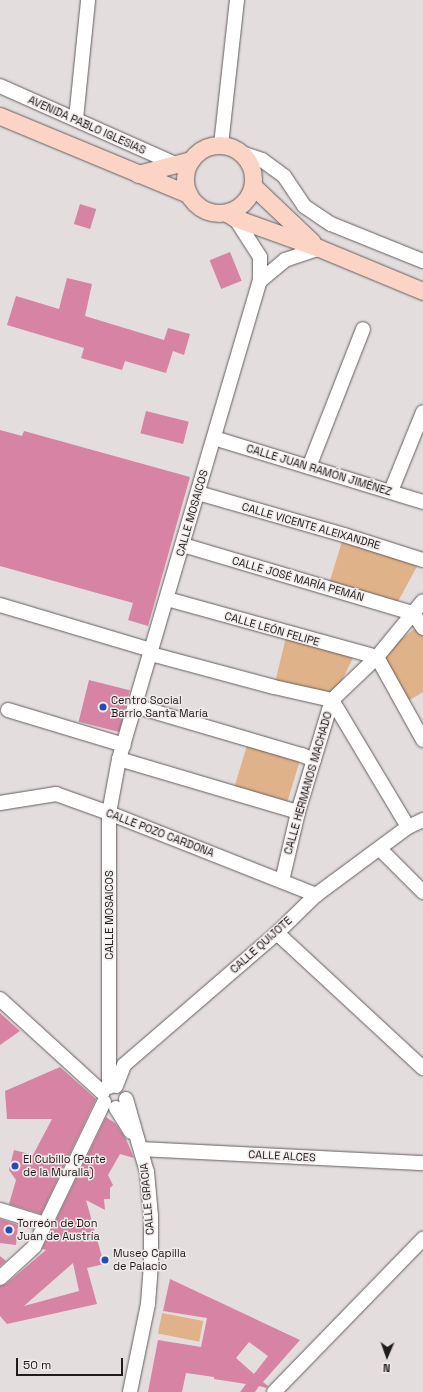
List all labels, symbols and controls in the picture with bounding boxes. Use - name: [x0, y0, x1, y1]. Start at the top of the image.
- street label: AVENIDA PABLO IGLESIAS: [26, 93, 148, 157]
- street label: CALLE JUAN RAMÓN JIMÉNEZ: [245, 442, 393, 498]
- street label: CALLE MOSAICOS: [173, 468, 211, 558]
- street label: CALLE VICENTE ALEIXANDRE: [240, 500, 382, 552]
- street label: CALLE JOSÉ MARÍA PEMÁN: [230, 554, 366, 604]
- street label: CALLE LEÓN FELIPE: [223, 609, 321, 649]
- place label: Centro Social Barrio Santa María: [111, 694, 208, 720]
- marker: Centro Social Barrio Santa María: [98, 702, 108, 712]
- street label: CALLE HERMANOS MACHADO: [281, 710, 335, 856]
- street label: CALLE POZO CARDONA: [104, 806, 216, 860]
- street label: CALLE MOSAICOS: [102, 870, 116, 960]
- street label: CALLE QUIJOTE: [227, 914, 295, 976]
- street label: CALLE ALCES: [248, 1148, 316, 1164]
- place label: El Cubillo (Parte de la Muralla): [23, 1153, 106, 1179]
- marker: El Cubillo (Parte de la Muralla): [10, 1161, 20, 1171]
- street label: CALLE GRACIA: [137, 1162, 157, 1236]
- place label: Torreón de Don Juan de Austría: [17, 1217, 100, 1243]
- marker: Torreón de Don Juan de Austría: [4, 1225, 14, 1235]
- place label: Museo Capilla de Palacio: [113, 1247, 186, 1273]
- marker: Museo Capilla de Palacio: [100, 1255, 110, 1265]
- north arrow: [367, 1336, 407, 1376]
- scale bar: [18, 1350, 125, 1376]
- text: 50 m: [23, 1357, 51, 1373]
- text: N: [383, 1361, 391, 1375]

